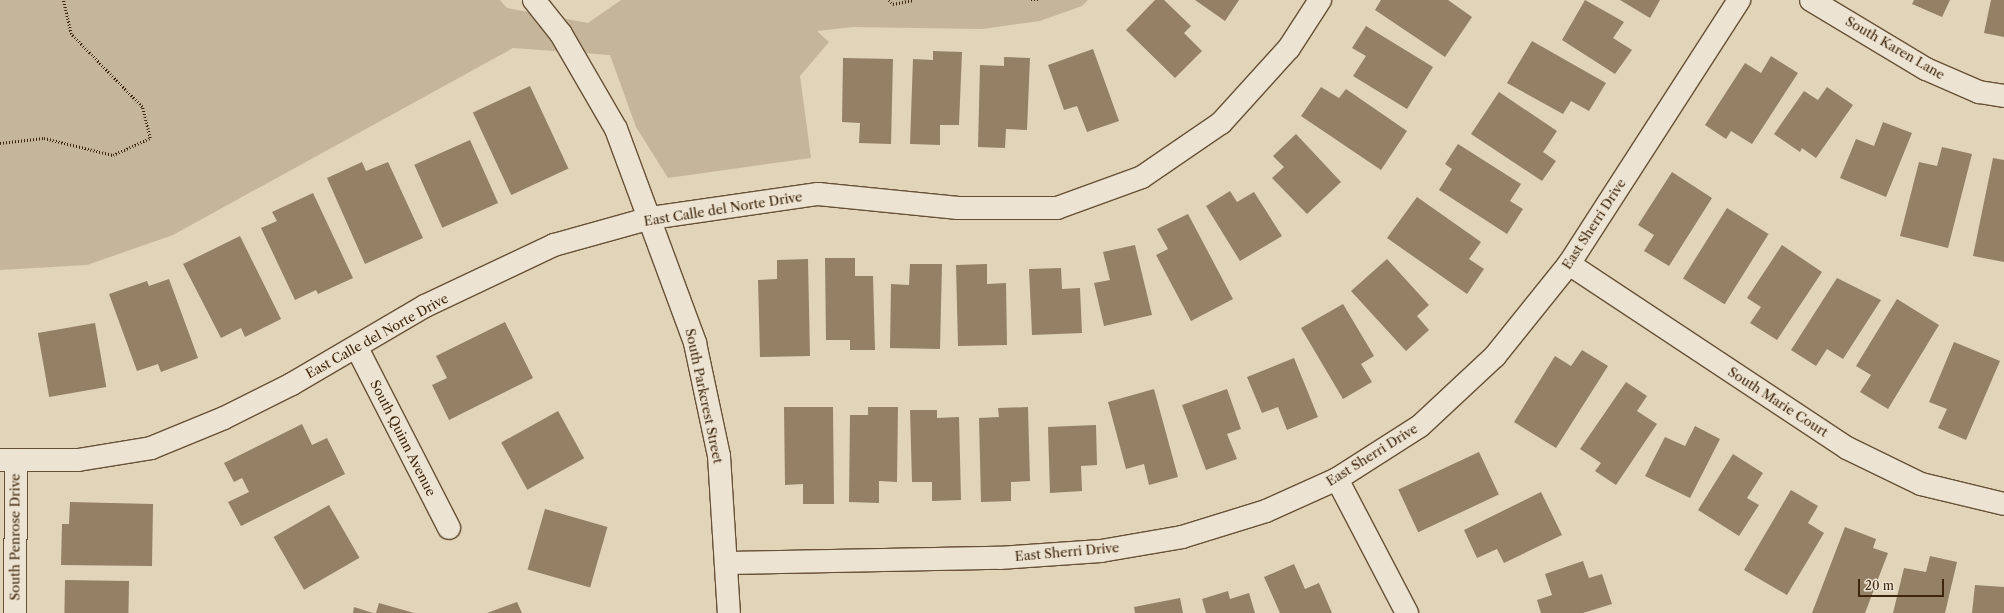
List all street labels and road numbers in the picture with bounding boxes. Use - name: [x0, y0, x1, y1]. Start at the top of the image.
- street label: South Karen Lane: [1843, 13, 1947, 83]
- street label: East Sherri Drive: [1559, 176, 1629, 272]
- street label: East Calle del Norte Drive: [643, 189, 803, 229]
- street label: East Calle del Norte Drive: [303, 290, 451, 382]
- street label: South Parkcrest Street: [682, 327, 726, 465]
- street label: South Marie Court: [1725, 364, 1831, 440]
- street label: South Quinn Avenue: [367, 377, 439, 499]
- street label: East Sherri Drive: [1323, 421, 1421, 489]
- street label: South Penrose Drive: [7, 473, 23, 601]
- street label: East Sherri Drive: [1014, 540, 1120, 564]

